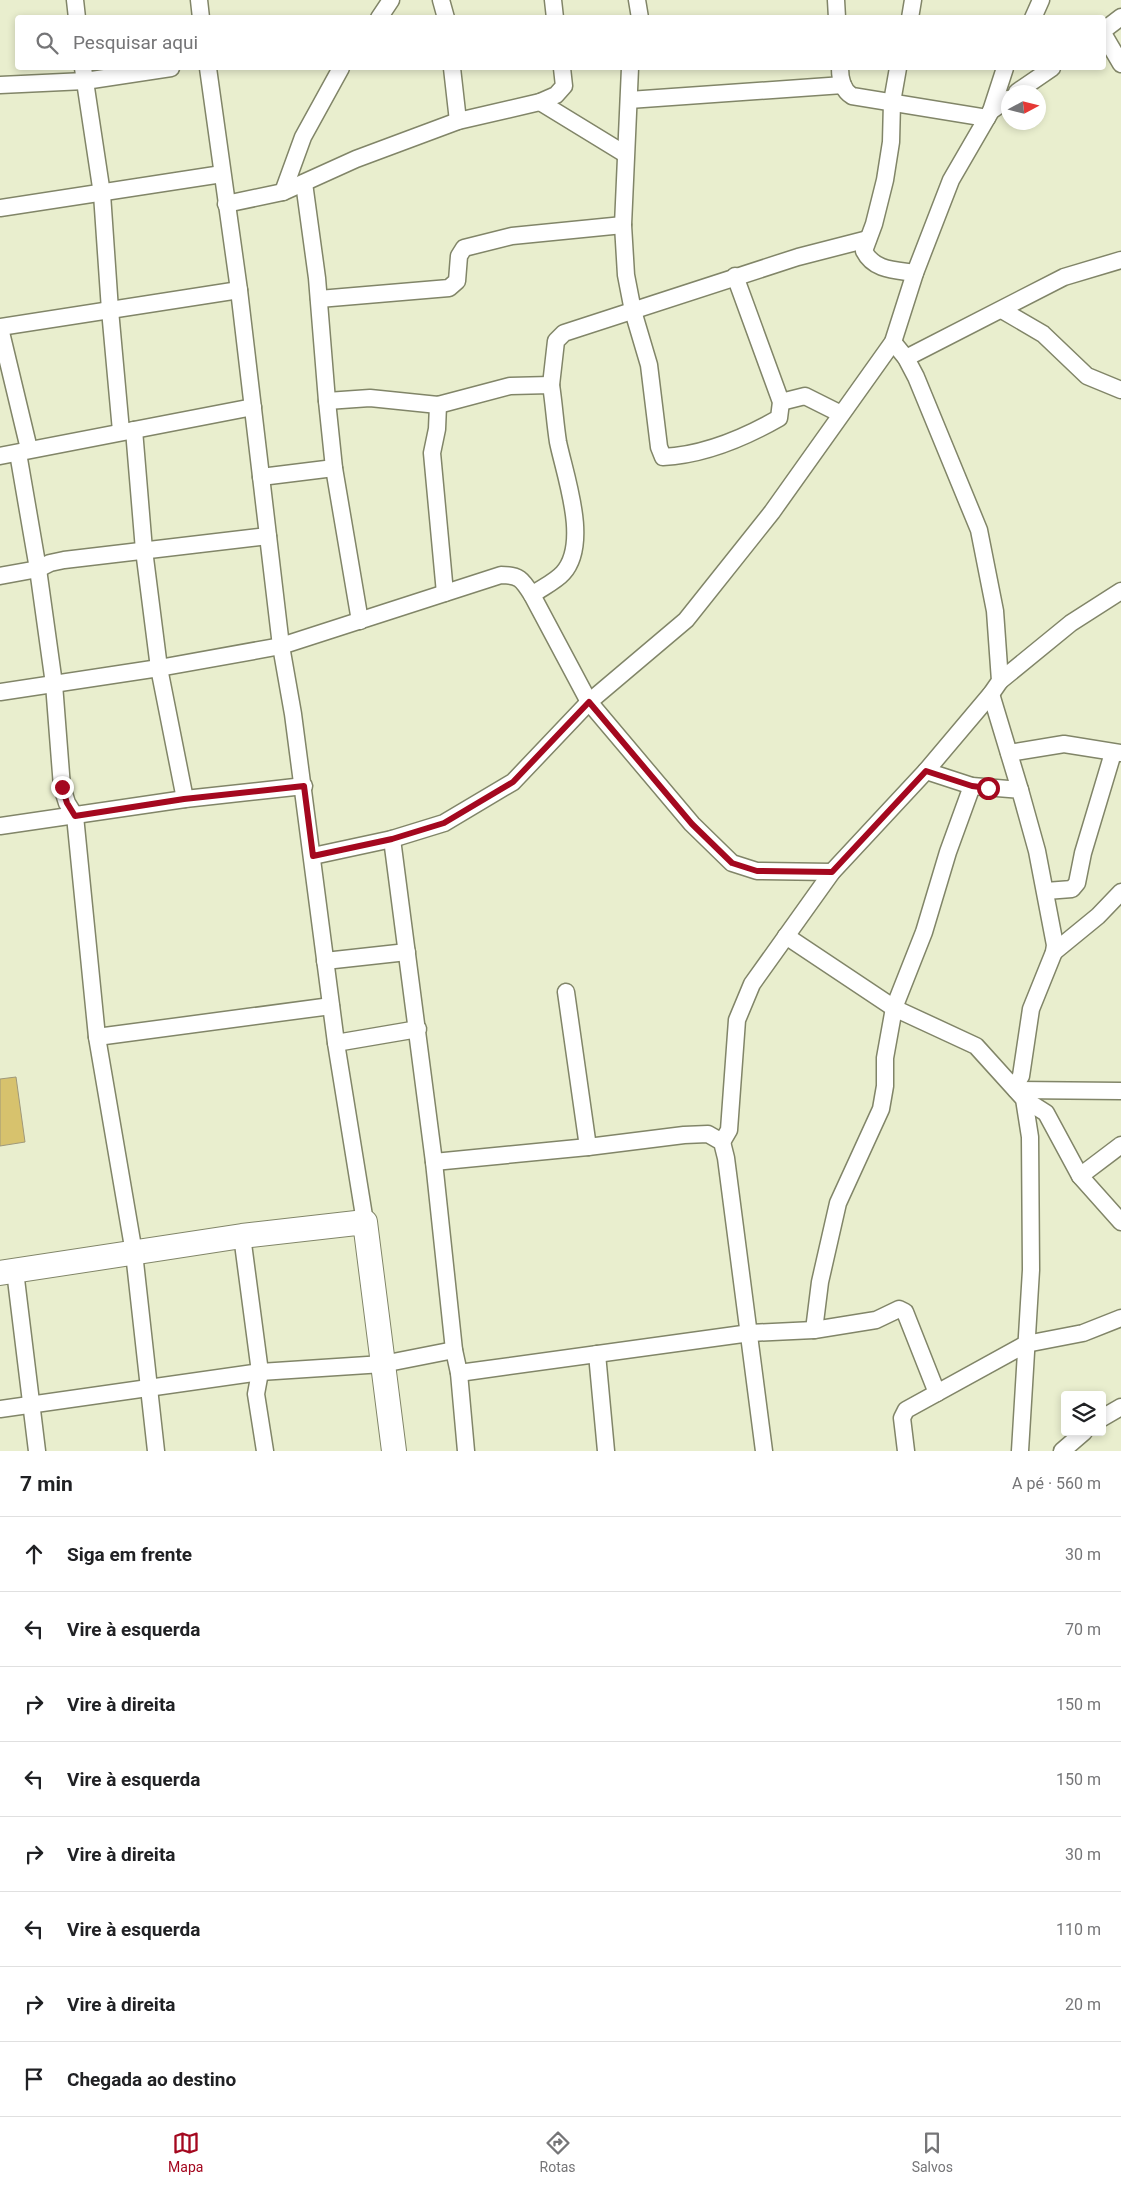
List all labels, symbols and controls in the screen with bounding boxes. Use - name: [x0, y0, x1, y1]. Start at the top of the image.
- search box: [15, 15, 1106, 70]
- icon: search: [33, 29, 61, 57]
- text: Pesquisar aqui: [73, 31, 198, 54]
- north arrow: [1001, 85, 1046, 130]
- route end: [51, 776, 74, 799]
- route start: [977, 777, 1000, 800]
- map controls: [1061, 1391, 1106, 1436]
- button: layers: [1061, 1391, 1106, 1436]
- text: 7 min: [20, 1472, 73, 1496]
- text: A pé · 560 m: [1012, 1474, 1101, 1493]
- icon: ahead: [20, 1540, 48, 1568]
- text: Siga em frente: [67, 1543, 192, 1566]
- text: 30 m: [1065, 1545, 1101, 1564]
- icon: left: [20, 1615, 48, 1643]
- text: Vire à esquerda: [67, 1618, 200, 1641]
- text: 70 m: [1065, 1620, 1101, 1639]
- icon: right: [20, 1690, 48, 1718]
- text: Vire à direita: [67, 1693, 176, 1716]
- text: 150 m: [1056, 1695, 1101, 1714]
- icon: left: [20, 1765, 48, 1793]
- text: Vire à esquerda: [67, 1768, 200, 1791]
- text: 150 m: [1056, 1770, 1101, 1789]
- icon: right: [20, 1840, 48, 1868]
- text: Vire à direita: [67, 1843, 176, 1866]
- text: 30 m: [1065, 1845, 1101, 1864]
- icon: left: [20, 1915, 48, 1943]
- text: Vire à esquerda: [67, 1918, 200, 1941]
- text: 110 m: [1056, 1920, 1101, 1939]
- icon: right: [20, 1990, 48, 2018]
- text: Vire à direita: [67, 1993, 176, 2016]
- text: 20 m: [1065, 1995, 1101, 2014]
- icon: arrive: [20, 2065, 48, 2093]
- text: Chegada ao destino: [67, 2068, 236, 2091]
- tab: Mapa: [168, 2129, 203, 2175]
- tab: Rotas: [540, 2129, 576, 2175]
- tab: Salvos: [912, 2129, 953, 2175]

